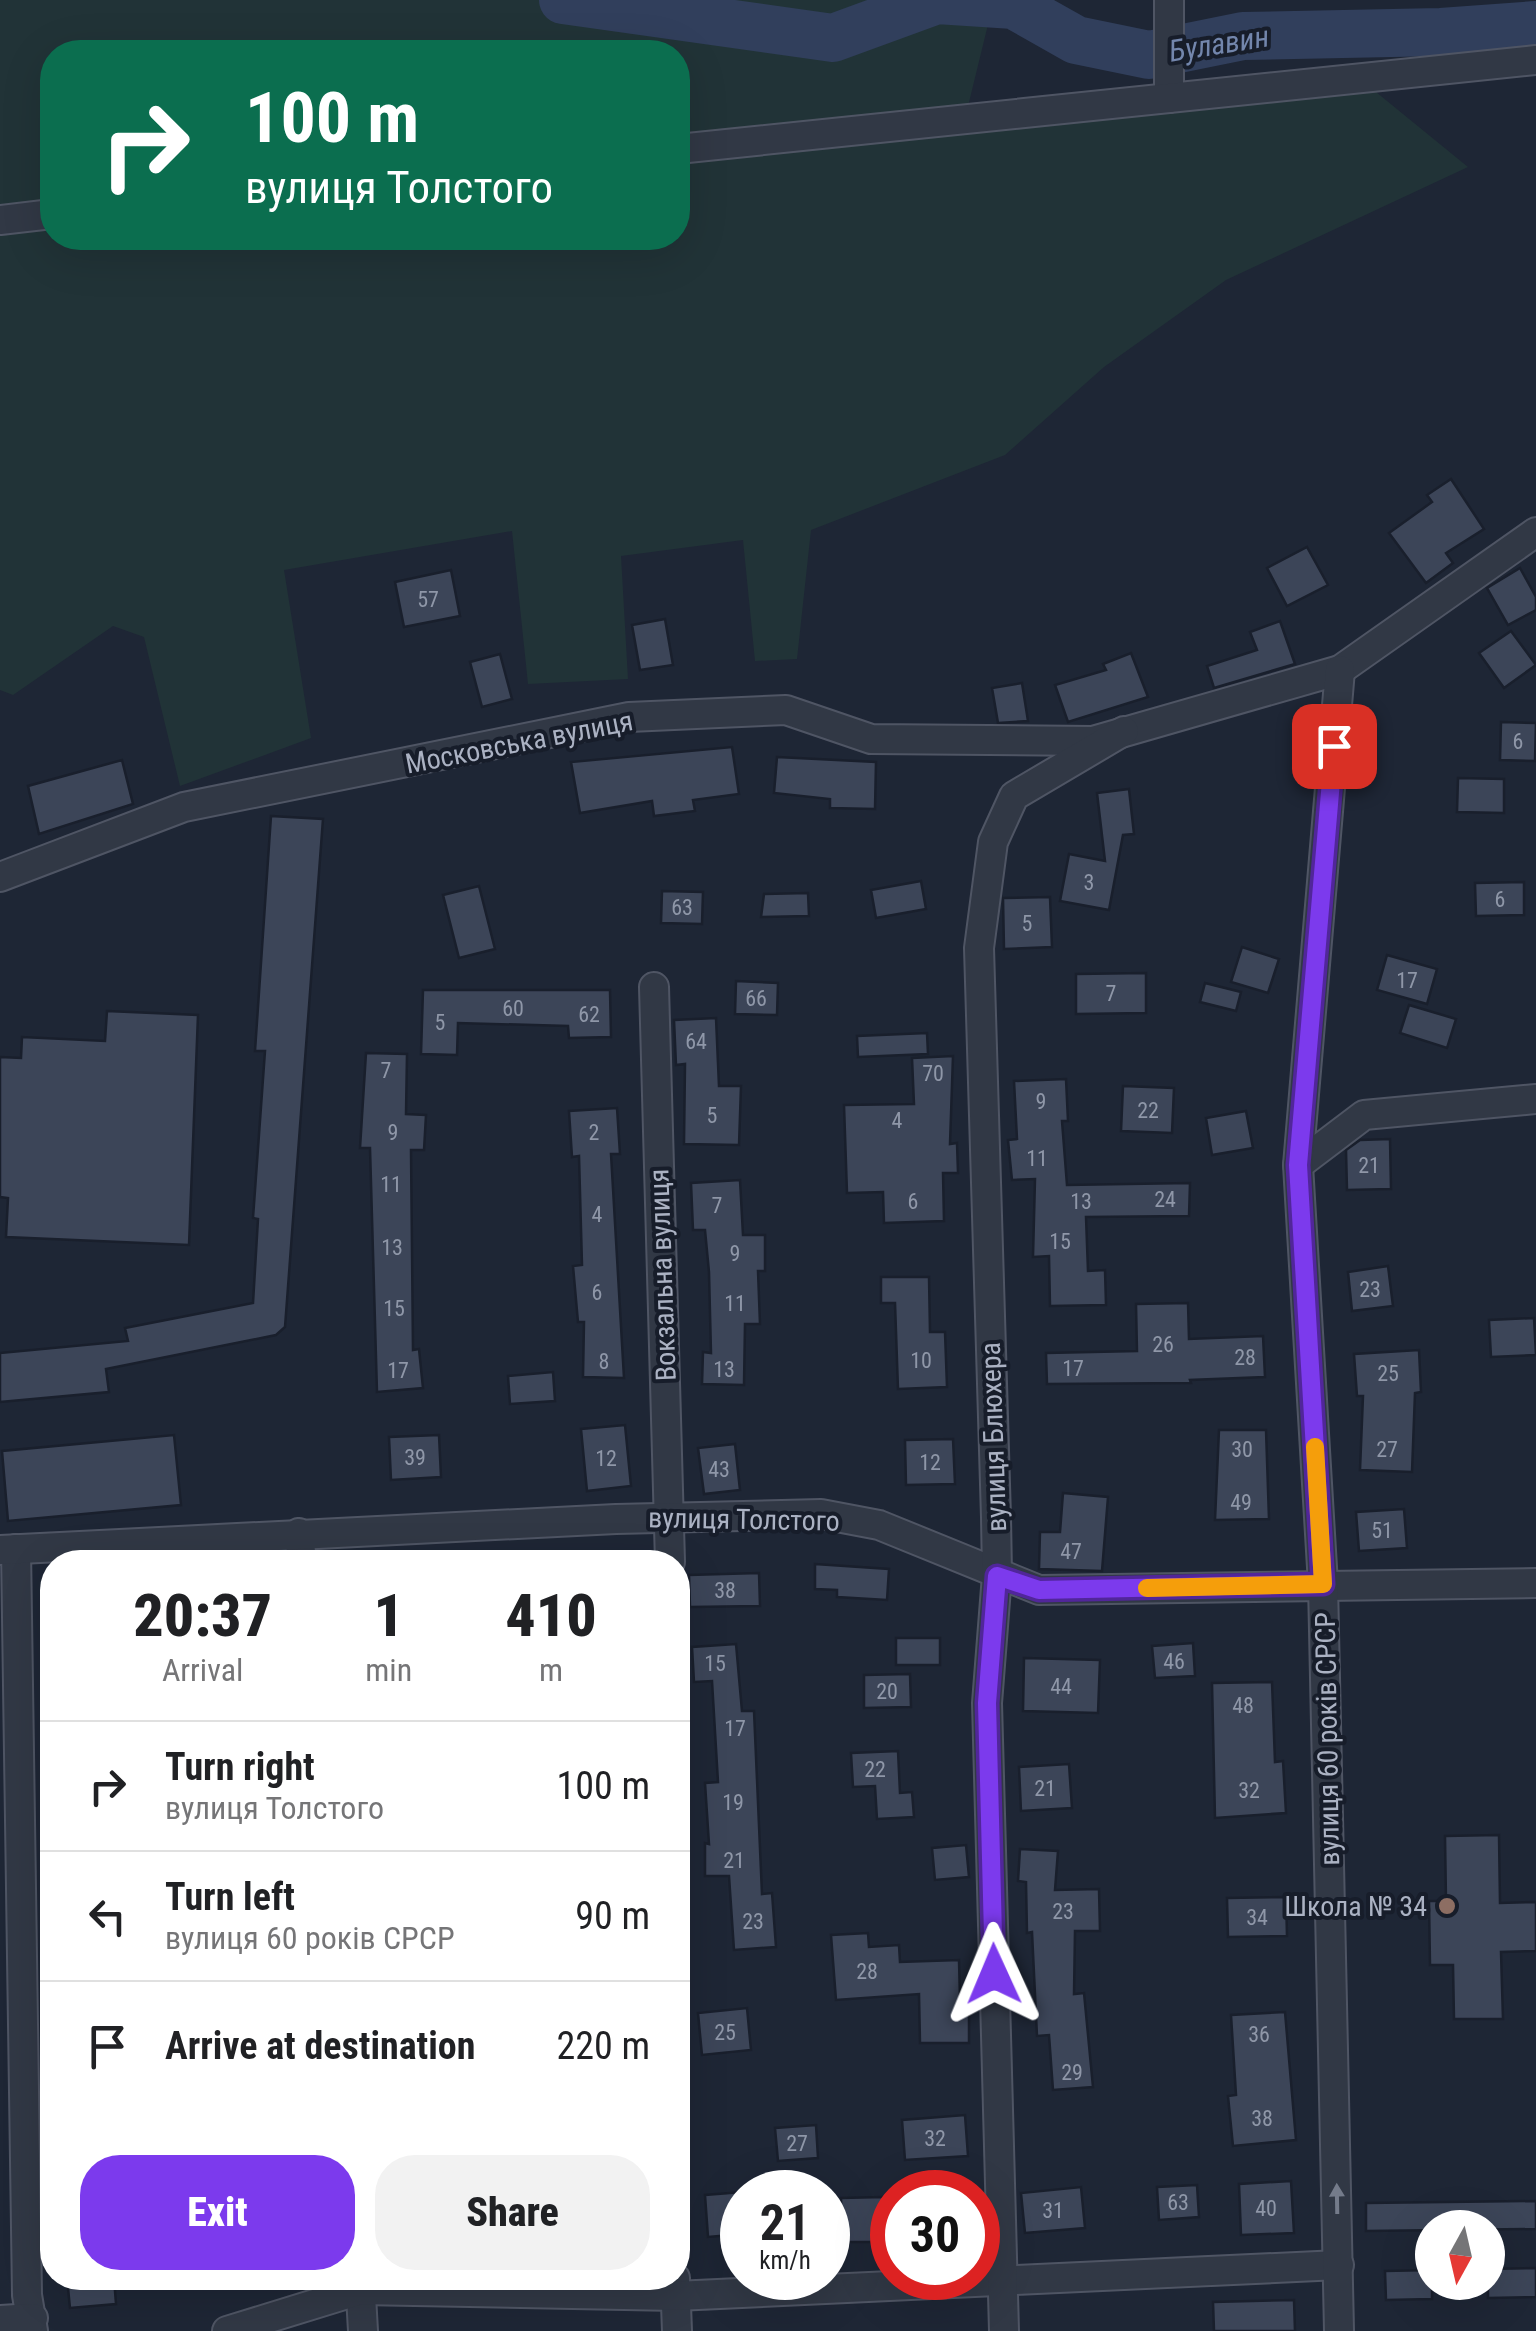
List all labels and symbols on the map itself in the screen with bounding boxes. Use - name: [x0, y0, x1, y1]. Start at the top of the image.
- water label: Булавин: [1166, 18, 1271, 69]
- house number: 57: [417, 587, 439, 612]
- street label: Московська вулиця: [403, 704, 636, 781]
- pin: [1292, 704, 1377, 789]
- house number: 6: [1513, 729, 1523, 754]
- house number: 3: [1084, 870, 1094, 895]
- house number: 6: [1495, 887, 1505, 912]
- house number: 63: [671, 895, 693, 920]
- house number: 5: [1022, 911, 1032, 936]
- house number: 17: [1396, 968, 1418, 993]
- house number: 7: [1106, 981, 1116, 1006]
- house number: 66: [745, 986, 767, 1011]
- house number: 60: [502, 996, 524, 1021]
- house number: 62: [578, 1002, 600, 1027]
- house number: 5: [435, 1010, 445, 1035]
- house number: 64: [685, 1029, 707, 1054]
- house number: 7: [381, 1058, 391, 1083]
- house number: 70: [922, 1061, 944, 1086]
- house number: 9: [1036, 1089, 1046, 1114]
- house number: 22: [1137, 1098, 1159, 1123]
- house number: 5: [707, 1103, 717, 1128]
- house number: 4: [892, 1108, 903, 1133]
- house number: 9: [388, 1120, 398, 1145]
- house number: 2: [589, 1120, 599, 1145]
- house number: 11: [1026, 1146, 1048, 1171]
- house number: 21: [1358, 1153, 1380, 1178]
- street label: Вокзальна вулиця: [642, 1168, 683, 1382]
- house number: 11: [380, 1172, 402, 1197]
- house number: 24: [1154, 1187, 1176, 1212]
- house number: 6: [908, 1189, 918, 1214]
- house number: 13: [1070, 1189, 1092, 1214]
- house number: 7: [712, 1193, 722, 1218]
- house number: 4: [592, 1202, 603, 1227]
- house number: 15: [1049, 1229, 1071, 1254]
- house number: 13: [381, 1235, 403, 1260]
- house number: 9: [730, 1241, 740, 1266]
- house number: 23: [1359, 1277, 1381, 1302]
- house number: 6: [592, 1280, 602, 1305]
- house number: 11: [724, 1291, 746, 1316]
- house number: 15: [383, 1296, 405, 1321]
- house number: 26: [1152, 1332, 1174, 1357]
- street label: вулиця Блюхера: [974, 1341, 1013, 1532]
- house number: 28: [1234, 1345, 1256, 1370]
- house number: 10: [910, 1348, 932, 1373]
- house number: 8: [599, 1349, 609, 1374]
- house number: 17: [1062, 1356, 1084, 1381]
- house number: 13: [713, 1357, 735, 1382]
- house number: 17: [387, 1358, 409, 1383]
- house number: 25: [1377, 1361, 1399, 1386]
- house number: 30: [1231, 1437, 1253, 1462]
- house number: 27: [1376, 1437, 1398, 1462]
- house number: 39: [404, 1445, 426, 1470]
- house number: 12: [595, 1446, 617, 1471]
- house number: 12: [919, 1450, 941, 1475]
- house number: 43: [708, 1457, 730, 1482]
- house number: 49: [1230, 1490, 1252, 1515]
- street label: вулиця Толстого: [648, 1501, 840, 1538]
- house number: 51: [1371, 1518, 1393, 1543]
- house number: 47: [1060, 1539, 1082, 1564]
- house number: 38: [714, 1578, 736, 1603]
- street label: вулиця 60 років СРСР: [1309, 1612, 1346, 1866]
- house number: 46: [1163, 1649, 1185, 1674]
- house number: 15: [704, 1651, 726, 1676]
- house number: 44: [1050, 1674, 1072, 1699]
- house number: 20: [876, 1679, 898, 1704]
- house number: 48: [1232, 1693, 1254, 1718]
- house number: 17: [724, 1716, 746, 1741]
- house number: 22: [864, 1757, 886, 1782]
- house number: 21: [1034, 1776, 1056, 1801]
- house number: 32: [1238, 1778, 1260, 1803]
- house number: 19: [722, 1790, 744, 1815]
- house number: 21: [723, 1848, 745, 1873]
- place label: Школа № 34: [1284, 1890, 1427, 1923]
- marker: Школа № 34: [1436, 1895, 1458, 1917]
- house number: 23: [1052, 1899, 1074, 1924]
- house number: 34: [1246, 1905, 1268, 1930]
- house number: 23: [742, 1909, 764, 1934]
- position arrow: [942, 1922, 1046, 2026]
- house number: 28: [856, 1959, 878, 1984]
- house number: 25: [714, 2020, 736, 2045]
- house number: 36: [1248, 2022, 1270, 2047]
- house number: 29: [1061, 2060, 1083, 2085]
- house number: 38: [1251, 2106, 1273, 2131]
- house number: 32: [924, 2126, 946, 2151]
- house number: 27: [786, 2131, 808, 2156]
- speed limit sign: 30: [870, 2170, 1000, 2300]
- one-way arrow: [1329, 2182, 1345, 2214]
- house number: 63: [1167, 2190, 1189, 2215]
- house number: 40: [1255, 2196, 1277, 2221]
- house number: 31: [1042, 2198, 1064, 2223]
- north arrow: [1415, 2210, 1505, 2300]

